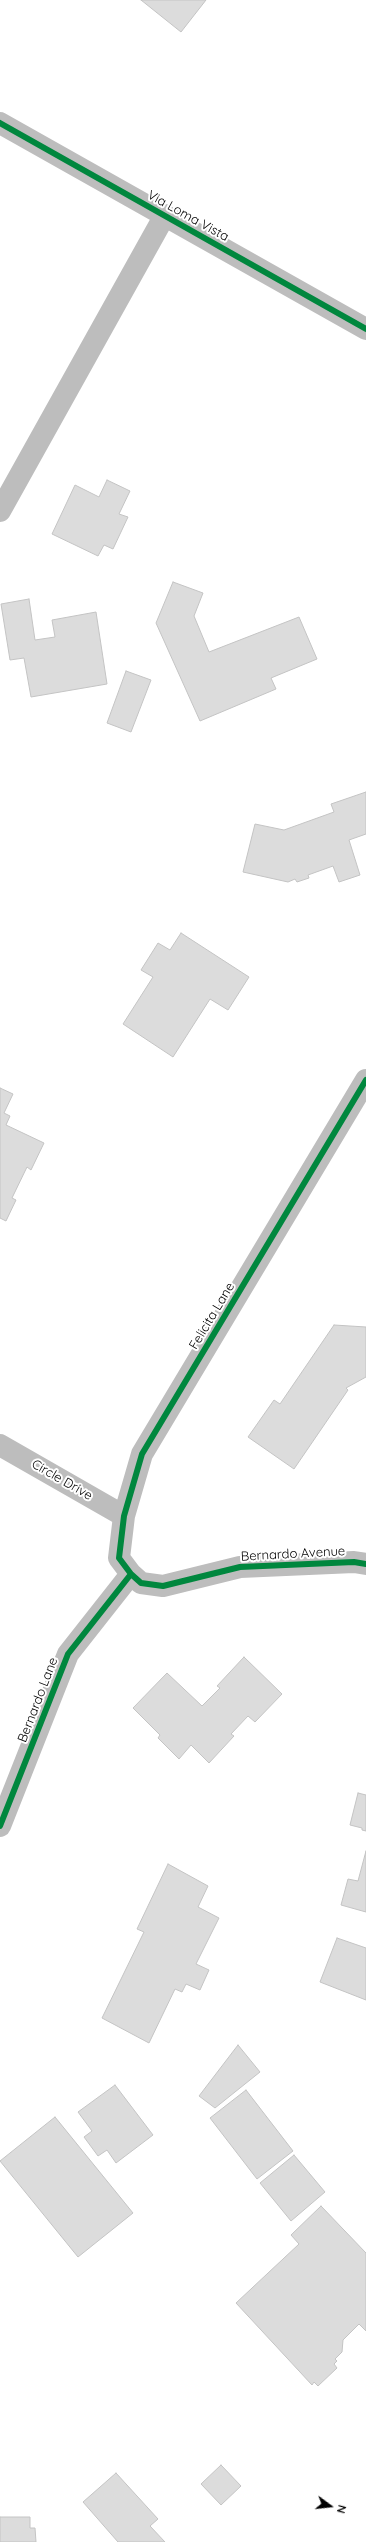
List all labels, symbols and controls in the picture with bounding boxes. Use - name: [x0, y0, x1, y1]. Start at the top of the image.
- street label: Via Loma Vista: [145, 187, 231, 245]
- street label: Felicita Lane: [186, 1280, 238, 1352]
- street label: Circle Drive: [29, 1456, 95, 1504]
- street label: Bernardo Avenue: [240, 1543, 346, 1565]
- street label: Bernardo Lane: [15, 1655, 61, 1745]
- north arrow: [310, 2486, 350, 2526]
- text: N: [334, 2503, 349, 2515]

